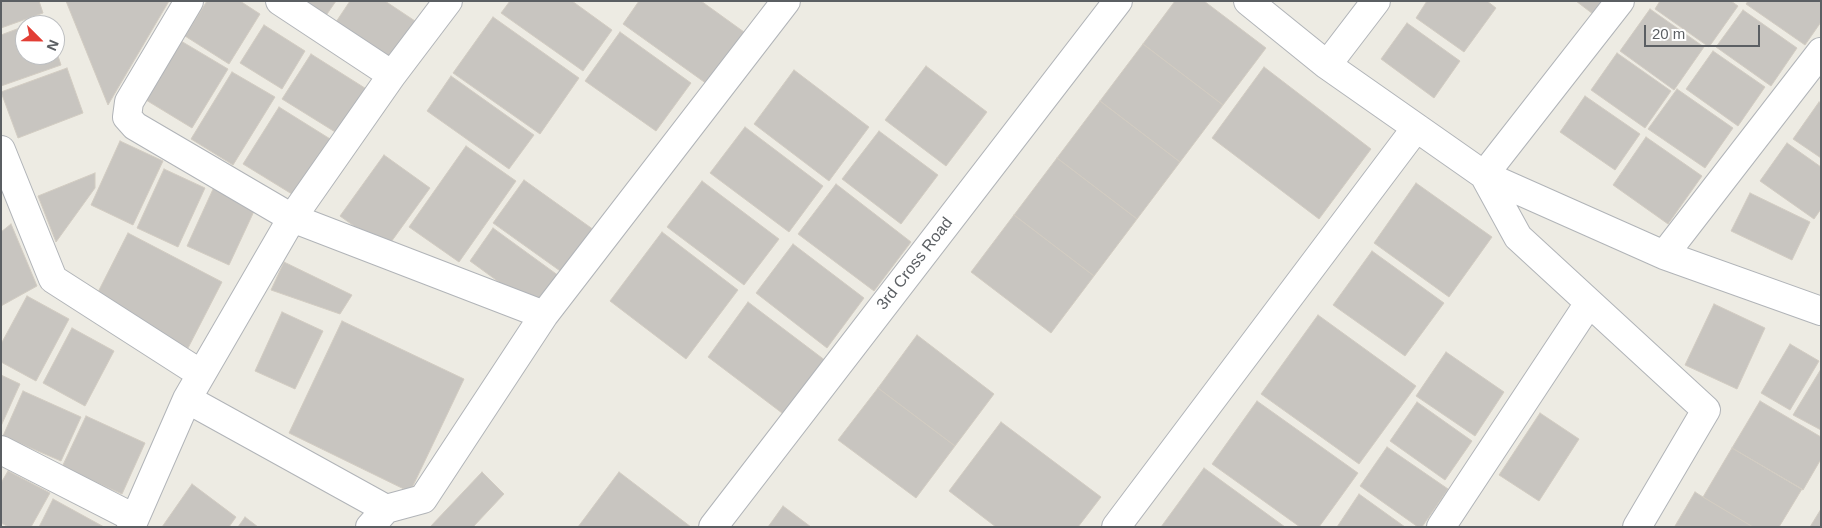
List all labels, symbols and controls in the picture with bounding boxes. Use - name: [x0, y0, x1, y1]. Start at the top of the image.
- north arrow: [15, 15, 65, 65]
- scale bar: [1647, 15, 1763, 47]
- text: 20 m: [1652, 25, 1685, 42]
- text: N: [44, 38, 62, 53]
- street label: 3rd Cross Road: [873, 214, 957, 314]

